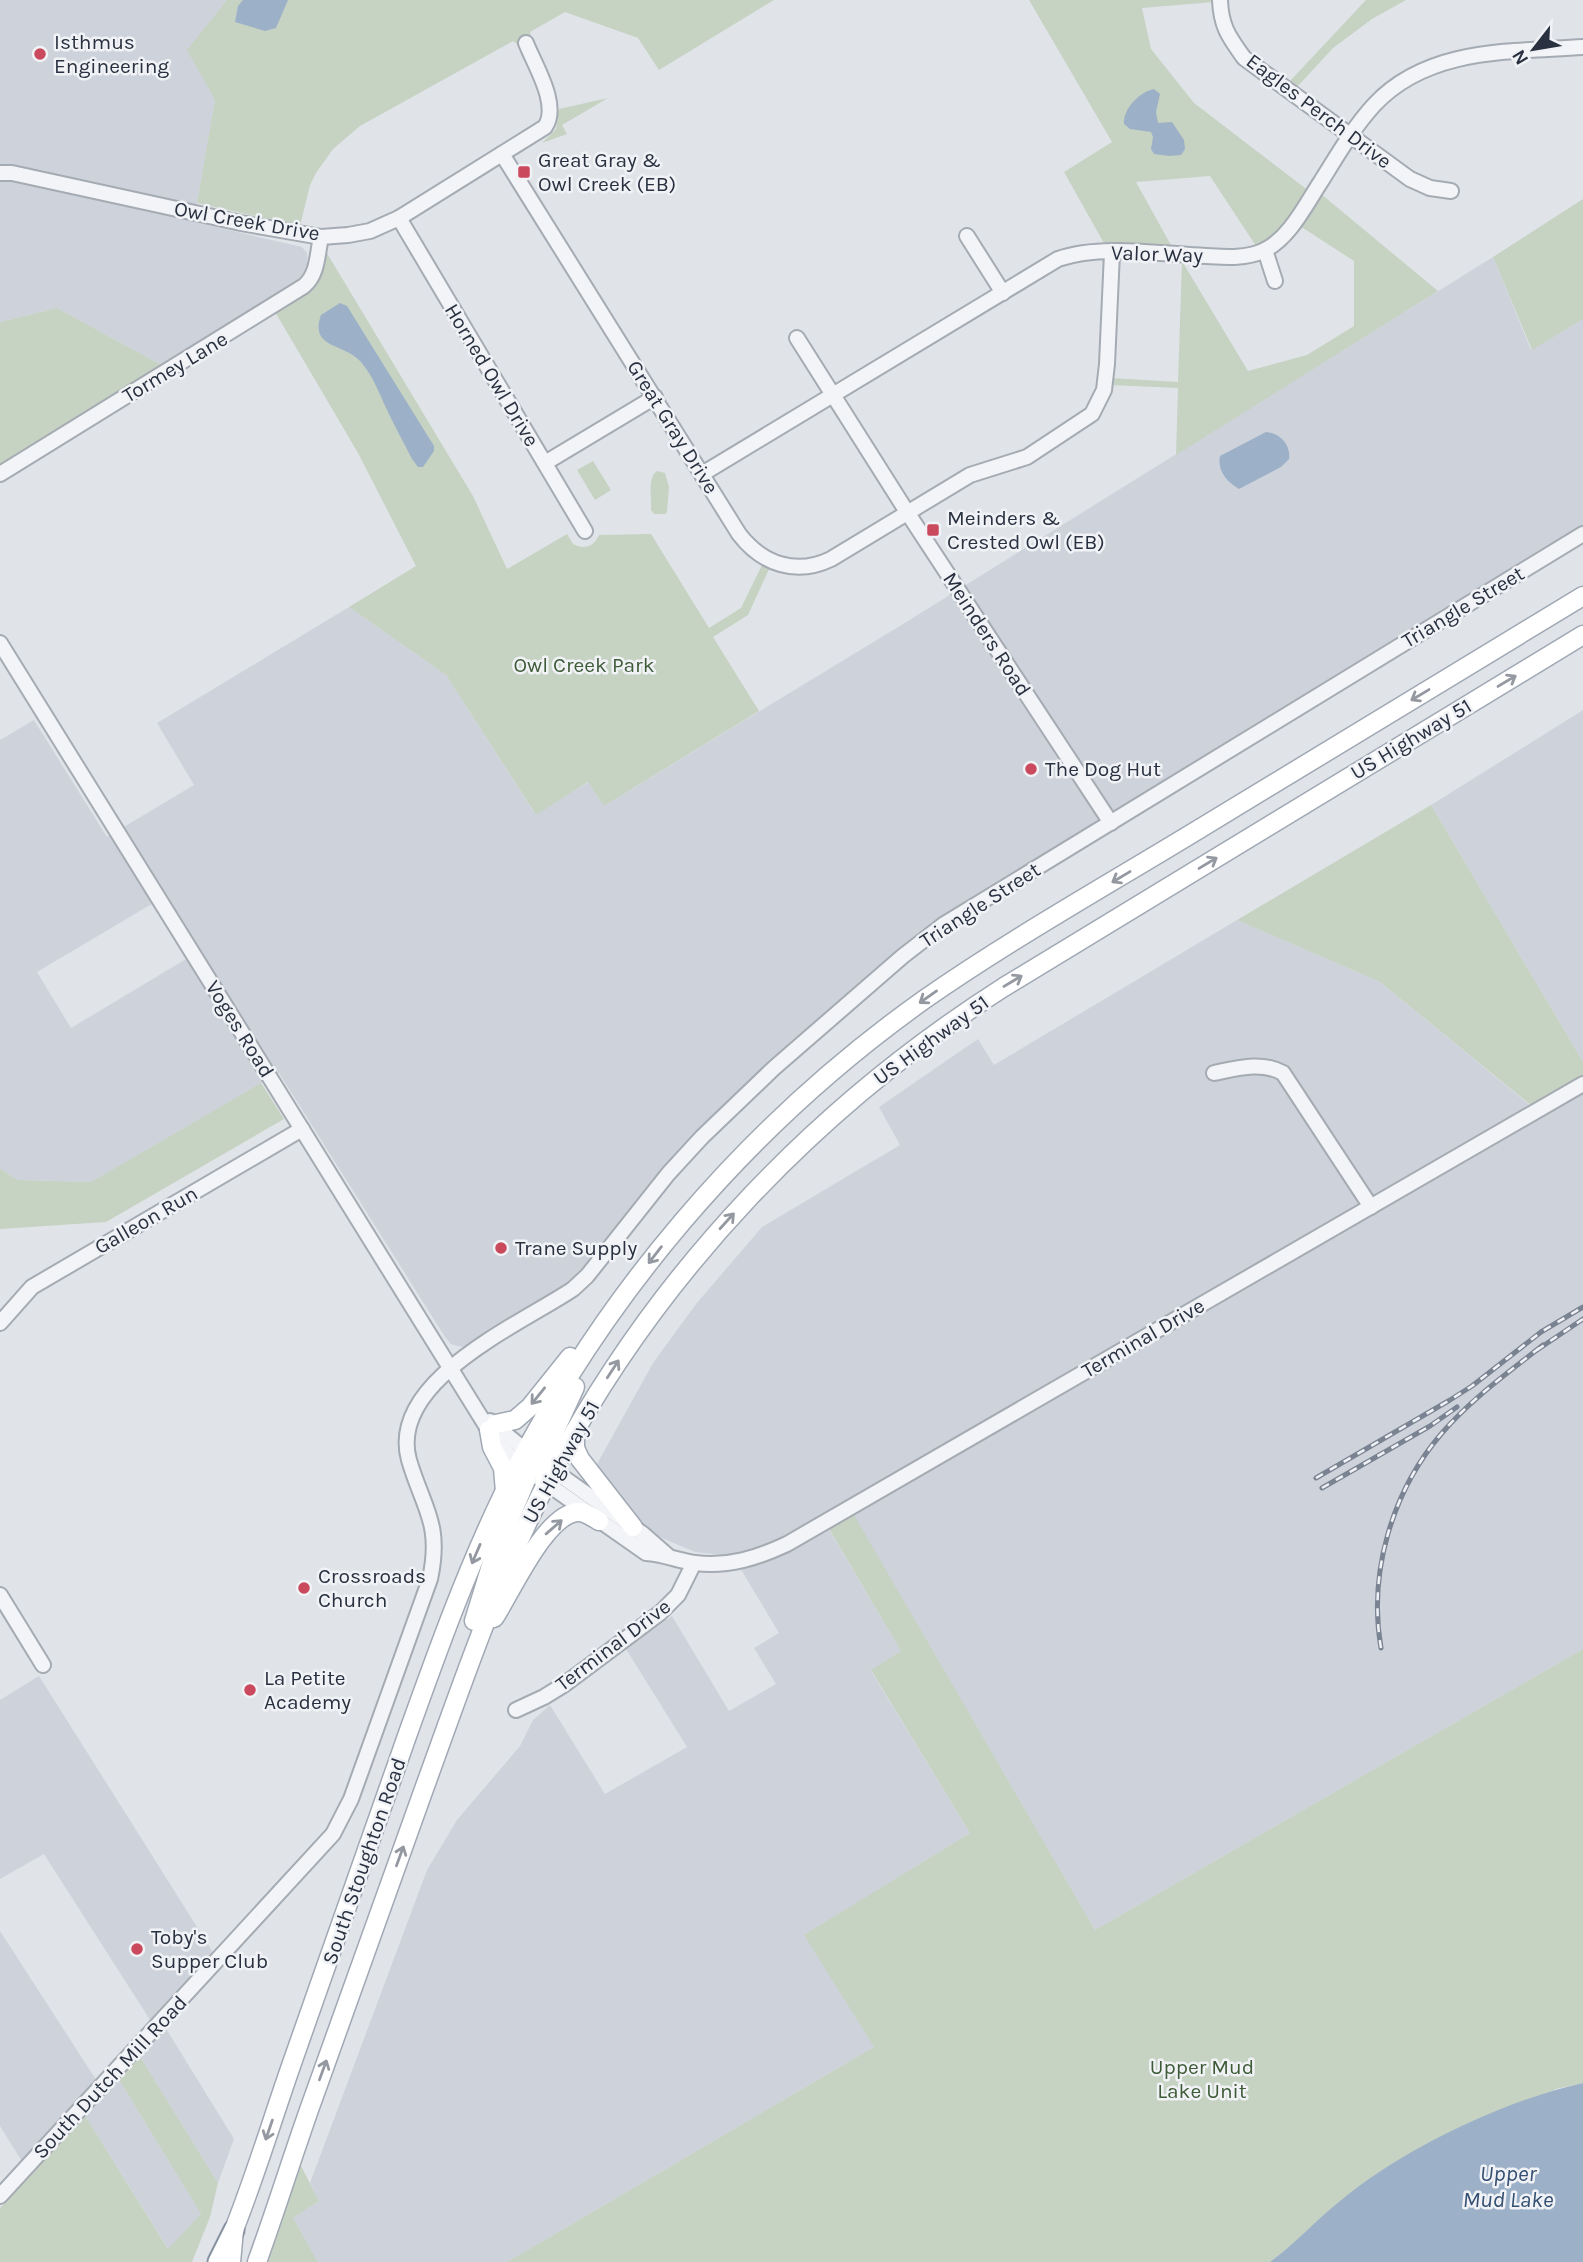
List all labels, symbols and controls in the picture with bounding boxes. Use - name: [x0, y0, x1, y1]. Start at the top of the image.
- north arrow: [1499, 14, 1569, 84]
- place label: Isthmus Engineering: [54, 30, 169, 78]
- marker: Isthmus Engineering: [32, 46, 48, 62]
- text: N: [1507, 46, 1533, 69]
- street label: Eagles Perch Drive: [1242, 49, 1396, 173]
- place label: Great Gray & Owl Creek (EB): [538, 148, 676, 196]
- marker: Great Gray & Owl Creek (EB): [516, 164, 532, 180]
- street label: Owl Creek Drive: [172, 196, 322, 246]
- street label: Valor Way: [1111, 240, 1204, 268]
- street label: Horned Owl Drive: [440, 299, 544, 451]
- street label: Tormey Lane: [118, 326, 232, 408]
- street label: Great Gray Drive: [622, 356, 724, 498]
- place label: Meinders & Crested Owl (EB): [947, 506, 1105, 554]
- marker: Meinders & Crested Owl (EB): [925, 522, 941, 538]
- street label: Triangle Street: [1398, 561, 1529, 653]
- street label: Meinders Road: [938, 568, 1036, 700]
- park label: Owl Creek Park: [513, 653, 655, 677]
- one-way arrow: [1496, 674, 1516, 688]
- one-way arrow: [1411, 688, 1431, 702]
- street label: US Highway 51: [1346, 694, 1476, 784]
- place label: The Dog Hut: [1045, 757, 1161, 781]
- marker: The Dog Hut: [1023, 761, 1039, 777]
- one-way arrow: [1197, 856, 1217, 870]
- street label: Triangle Street: [916, 857, 1045, 953]
- one-way arrow: [1112, 870, 1132, 884]
- one-way arrow: [1003, 974, 1023, 988]
- street label: Voges Road: [201, 976, 279, 1082]
- street label: US Highway 51: [869, 990, 993, 1090]
- one-way arrow: [919, 990, 938, 1005]
- street label: Galleon Run: [90, 1181, 202, 1259]
- one-way arrow: [719, 1213, 736, 1230]
- place label: Trane Supply: [515, 1236, 637, 1260]
- marker: Trane Supply: [493, 1240, 509, 1256]
- one-way arrow: [648, 1245, 663, 1264]
- street label: Terminal Drive: [1078, 1293, 1208, 1383]
- one-way arrow: [607, 1360, 621, 1380]
- one-way arrow: [531, 1387, 546, 1405]
- street label: US Highway 51: [517, 1396, 605, 1528]
- one-way arrow: [545, 1519, 563, 1535]
- one-way arrow: [469, 1542, 482, 1564]
- place label: Crossroads Church: [318, 1564, 426, 1612]
- marker: Crossroads Church: [296, 1580, 312, 1596]
- street label: Terminal Drive: [551, 1594, 675, 1696]
- place label: La Petite Academy: [264, 1666, 351, 1714]
- marker: La Petite Academy: [242, 1682, 258, 1698]
- street label: South Stoughton Road: [317, 1754, 411, 1968]
- one-way arrow: [395, 1846, 407, 1868]
- place label: Toby's Supper Club: [151, 1925, 268, 1973]
- marker: Toby's Supper Club: [129, 1941, 145, 1957]
- street label: South Dutch Mill Road: [28, 1990, 192, 2164]
- park label: Upper Mud Lake Unit: [1150, 2055, 1254, 2103]
- one-way arrow: [318, 2060, 330, 2082]
- one-way arrow: [262, 2119, 275, 2141]
- water label: Upper Mud Lake: [1463, 2160, 1554, 2213]

